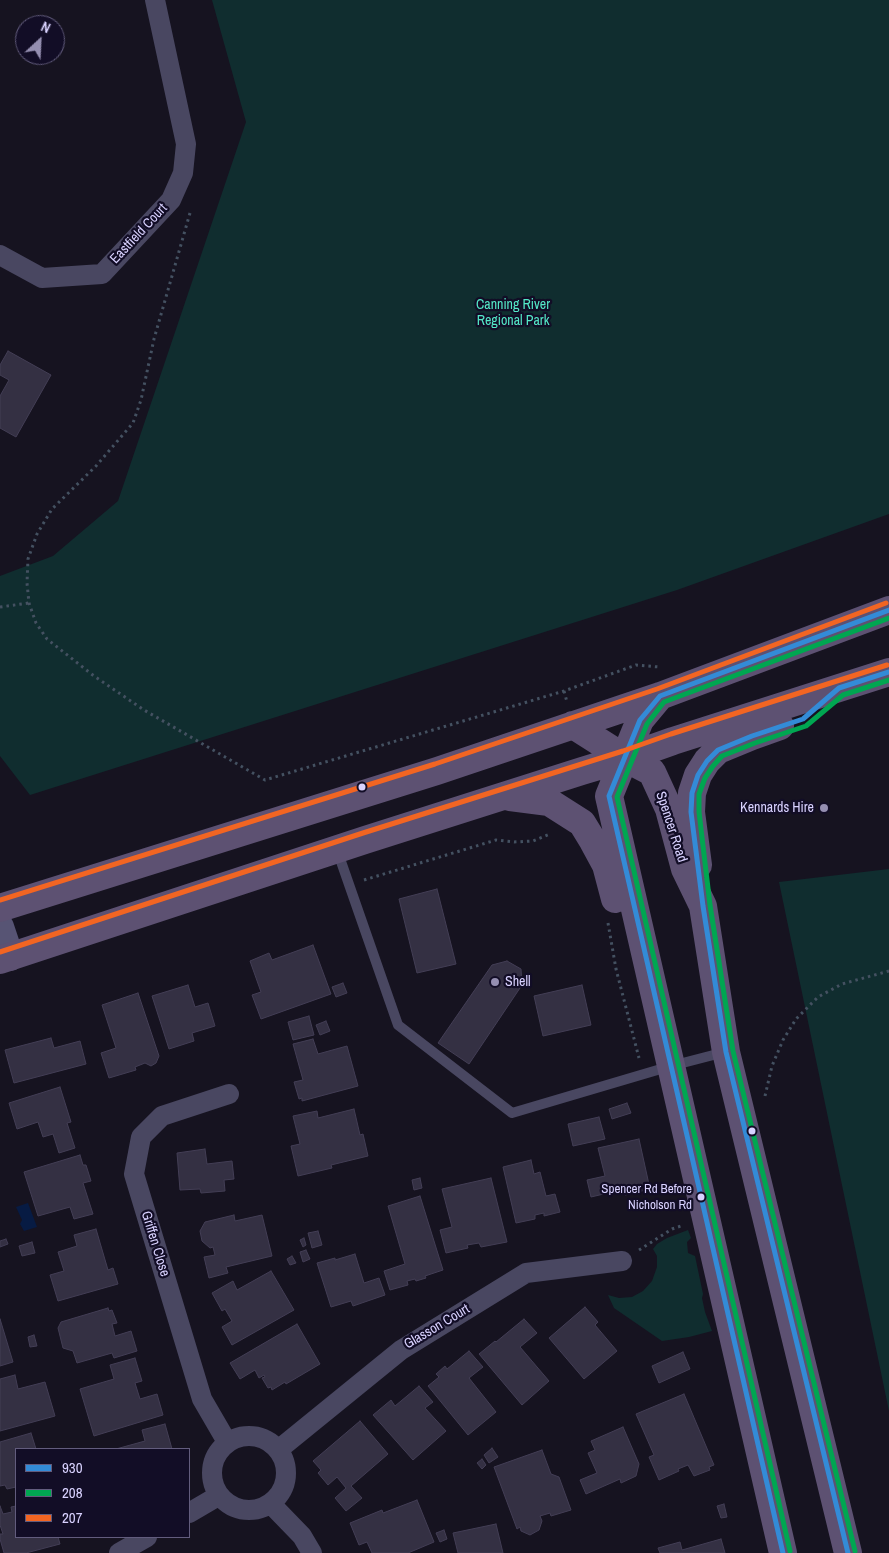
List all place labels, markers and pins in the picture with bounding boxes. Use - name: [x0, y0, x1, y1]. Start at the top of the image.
- unlabelled marker: [357, 782, 367, 792]
- place label: Kennards Hire: [740, 800, 814, 816]
- marker: Kennards Hire: [818, 802, 830, 814]
- place label: Shell: [505, 974, 531, 990]
- marker: Shell: [489, 976, 501, 988]
- unlabelled marker: [747, 1126, 757, 1136]
- place label: Spencer Rd Before Nicholson Rd: [601, 1182, 692, 1213]
- marker: Spencer Rd Before Nicholson Rd: [696, 1192, 706, 1202]

